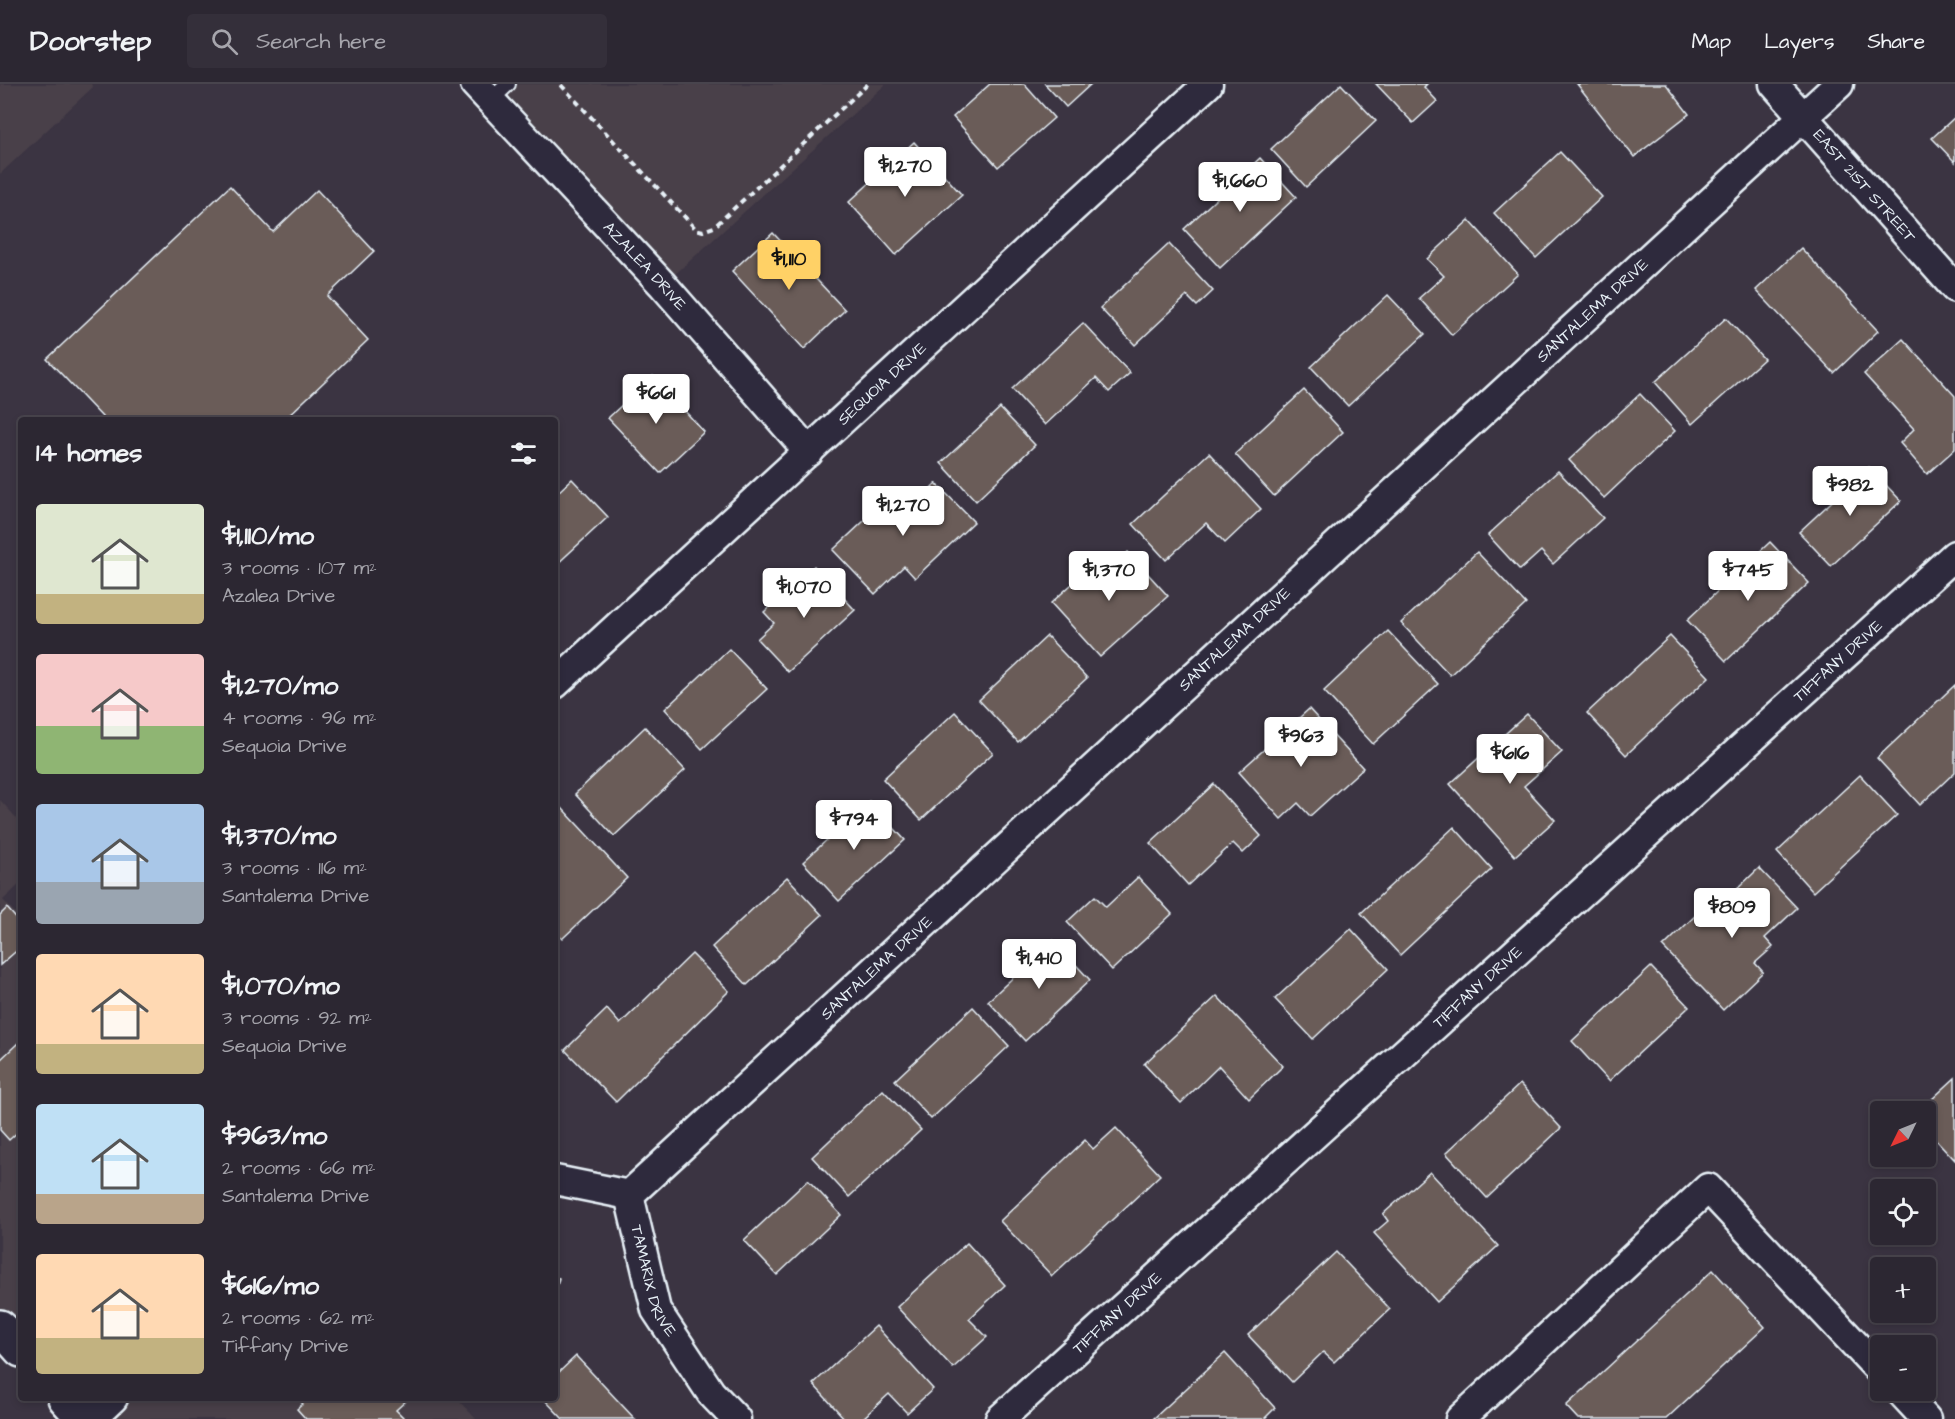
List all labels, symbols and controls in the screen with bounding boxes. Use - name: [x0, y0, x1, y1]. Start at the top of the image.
- search box: [187, 14, 607, 68]
- text: Doorstep: [30, 22, 151, 61]
- icon: search: [208, 25, 241, 58]
- text: Search here: [256, 26, 386, 57]
- text: Map: [1691, 27, 1731, 56]
- text: Layers: [1764, 27, 1834, 56]
- text: Share: [1867, 27, 1925, 56]
- street label: EAST 21ST STREET: [1808, 124, 1921, 247]
- pin: $1,270: [856, 147, 954, 198]
- text: $1,270: [878, 152, 932, 180]
- pin: $1,660: [1191, 162, 1289, 213]
- text: $1,660: [1213, 167, 1267, 195]
- street label: AZALEA DRIVE: [598, 217, 692, 316]
- pin: $1,110: [740, 240, 838, 291]
- text: $1,110: [772, 245, 806, 273]
- street label: SANTALEMA DRIVE: [1532, 253, 1654, 367]
- street label: SEQUOIA DRIVE: [833, 337, 932, 430]
- pin: $661: [620, 374, 692, 425]
- text: $661: [637, 379, 675, 407]
- text: 14 homes: [36, 435, 142, 471]
- icon: filters: [507, 437, 540, 470]
- pin: $982: [1814, 466, 1886, 517]
- text: $982: [1827, 471, 1873, 499]
- pin: $1,270: [854, 486, 952, 537]
- text: $1,270: [876, 491, 930, 519]
- text: $1,110/mo: [222, 518, 314, 554]
- icon: home: [84, 528, 156, 600]
- pin: $1,370: [1060, 551, 1158, 602]
- pin: $745: [1712, 551, 1784, 602]
- text: 3 rooms · 107 m²: [222, 554, 377, 582]
- text: $1,370: [1083, 556, 1135, 584]
- text: $745: [1722, 556, 1774, 584]
- pin: $1,070: [755, 568, 853, 619]
- text: $1,070: [777, 573, 831, 601]
- text: Azalea Drive: [222, 582, 335, 610]
- street label: SANTALEMA DRIVE: [1174, 582, 1296, 696]
- street label: TIFFANY DRIVE: [1788, 614, 1888, 707]
- text: $1,270/mo: [222, 668, 338, 704]
- icon: home: [84, 678, 156, 750]
- text: 4 rooms · 96 m²: [222, 704, 377, 732]
- pin: $963: [1265, 717, 1337, 768]
- text: $963: [1278, 722, 1324, 750]
- text: Sequoia Drive: [222, 732, 347, 760]
- pin: $616: [1474, 734, 1546, 785]
- text: $616: [1491, 739, 1529, 767]
- pin: $794: [818, 800, 890, 851]
- text: $794: [830, 805, 878, 833]
- text: $1,370/mo: [222, 818, 337, 854]
- icon: home: [84, 828, 156, 900]
- text: 3 rooms · 116 m²: [222, 854, 367, 882]
- text: Santalema Drive: [222, 882, 369, 910]
- pin: $809: [1696, 888, 1768, 939]
- text: $809: [1708, 893, 1756, 921]
- street label: SANTALEMA DRIVE: [816, 910, 938, 1025]
- pin: $1,410: [990, 939, 1088, 990]
- street label: TIFFANY DRIVE: [1428, 940, 1527, 1033]
- text: $1,410: [1016, 944, 1062, 972]
- text: $1,070/mo: [222, 968, 340, 1004]
- icon: home: [84, 978, 156, 1050]
- text: 3 rooms · 92 m²: [222, 1004, 372, 1032]
- text: Sequoia Drive: [222, 1032, 347, 1060]
- north arrow: [1870, 1101, 1936, 1167]
- map controls: [1870, 1101, 1936, 1401]
- text: $963/mo: [222, 1118, 328, 1154]
- icon: home: [84, 1128, 156, 1200]
- text: 2 rooms · 66 m²: [222, 1154, 376, 1182]
- button: locate: [1870, 1179, 1936, 1245]
- text: Santalema Drive: [222, 1182, 369, 1210]
- street label: TAMARIX DRIVE: [625, 1223, 682, 1342]
- button: +: [1870, 1257, 1936, 1323]
- street label: TIFFANY DRIVE: [1068, 1266, 1167, 1359]
- text: $616/mo: [222, 1268, 319, 1304]
- icon: home: [84, 1278, 156, 1350]
- text: 2 rooms · 62 m²: [222, 1304, 374, 1332]
- text: Tiffany Drive: [222, 1332, 349, 1360]
- button: −: [1870, 1335, 1936, 1401]

